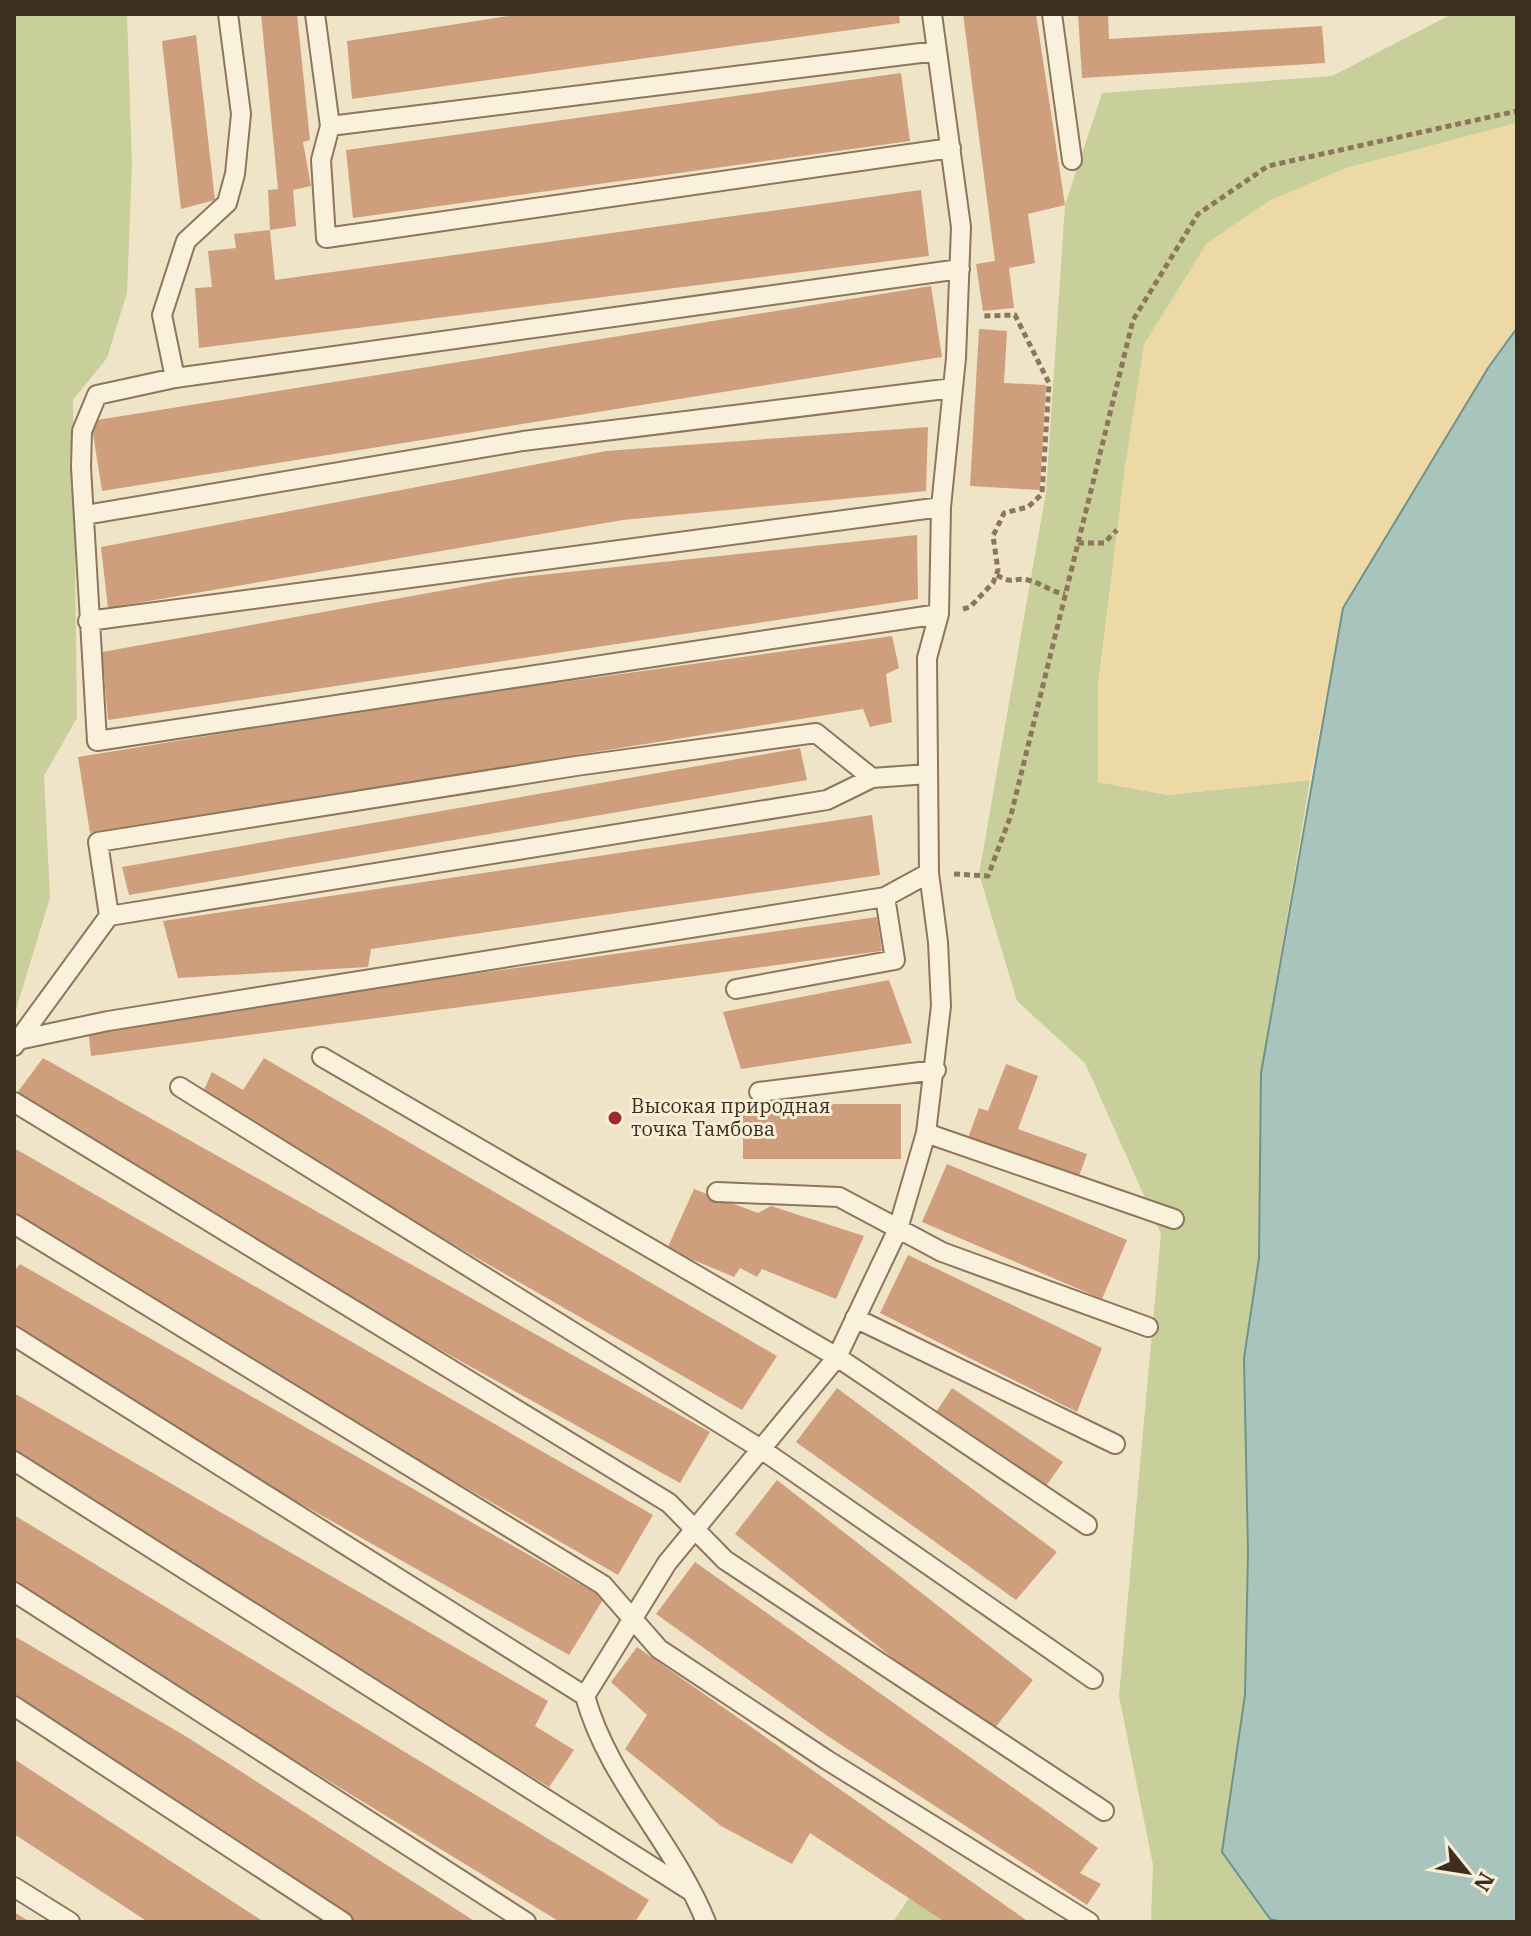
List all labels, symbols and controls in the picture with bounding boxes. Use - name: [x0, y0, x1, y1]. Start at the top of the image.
- place label: Высокая природная точка Тамбова: [631, 1092, 831, 1142]
- marker: Высокая природная точка Тамбова: [606, 1109, 624, 1127]
- north arrow: [1427, 1832, 1507, 1912]
- text: N: [1468, 1867, 1502, 1897]

